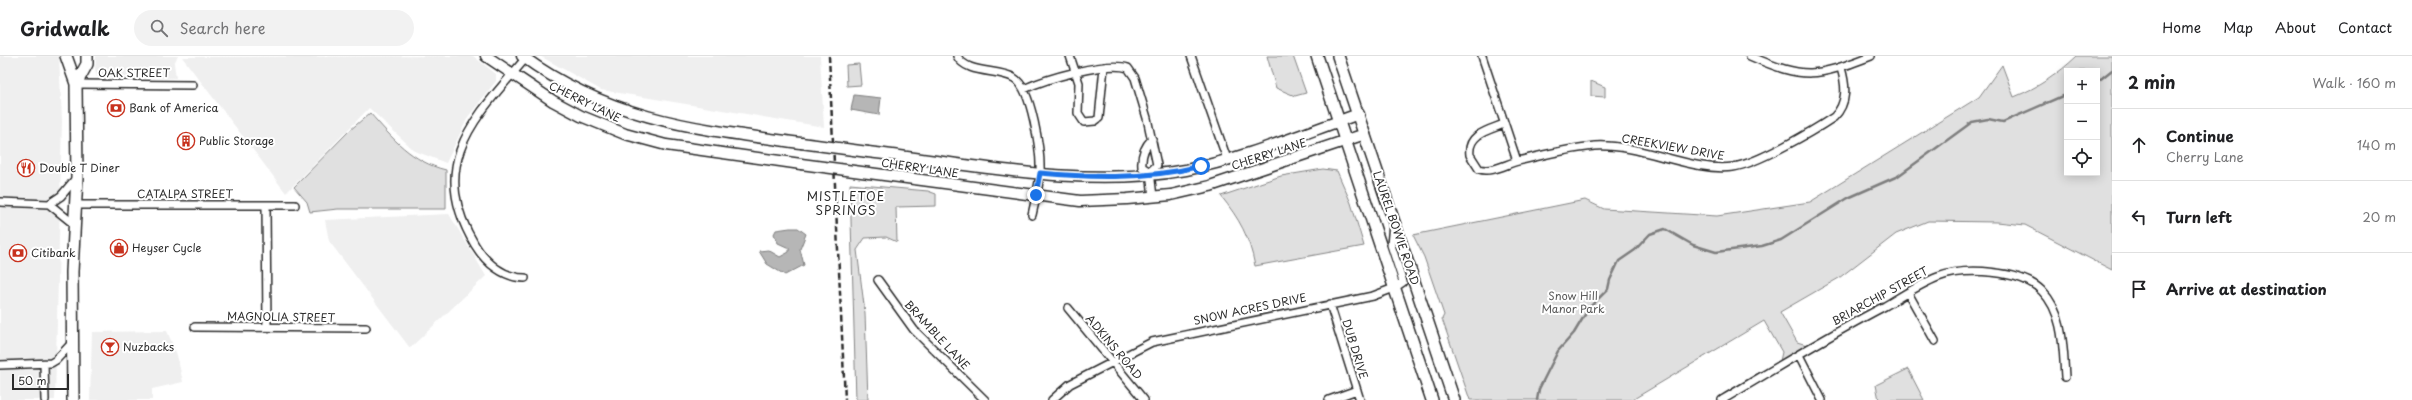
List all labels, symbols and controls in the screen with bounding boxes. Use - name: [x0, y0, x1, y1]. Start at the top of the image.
- search box: [134, 10, 414, 46]
- text: Gridwalk: [20, 14, 110, 42]
- text: Search here: [180, 16, 265, 39]
- icon: search: [148, 17, 170, 39]
- text: Home: [2162, 17, 2201, 38]
- text: Map: [2223, 17, 2253, 38]
- text: About: [2275, 17, 2316, 38]
- text: Contact: [2338, 17, 2392, 38]
- street label: OAK STREET: [98, 64, 170, 81]
- map controls: [2064, 68, 2100, 176]
- button: +: [2064, 68, 2100, 104]
- text: 2 min: [2128, 69, 2175, 95]
- text: Walk · 160 m: [2313, 73, 2396, 92]
- street label: CHERRY LANE: [546, 77, 624, 126]
- bank icon: Bank of America: [106, 98, 126, 118]
- place label: Bank of America: [129, 99, 219, 116]
- button: −: [2064, 104, 2100, 140]
- text: Continue: [2166, 124, 2234, 147]
- street label: CREEKVIEW DRIVE: [1620, 129, 1726, 164]
- building icon: Public Storage: [176, 131, 196, 151]
- place label: Public Storage: [199, 132, 274, 149]
- street label: CHERRY LANE: [1229, 133, 1309, 174]
- icon: ahead: [2128, 134, 2150, 156]
- text: 140 m: [2357, 135, 2396, 154]
- button: locate: [2064, 140, 2100, 176]
- text: Cherry Lane: [2166, 147, 2244, 166]
- street label: CHERRY LANE: [880, 154, 960, 181]
- route start: [1192, 157, 1210, 175]
- restaurant icon: Double T Diner: [16, 158, 36, 178]
- place label: Double T Diner: [39, 159, 121, 176]
- street label: LAUREL BOWIE ROAD: [1369, 168, 1424, 287]
- street label: CATALPA STREET: [137, 185, 233, 202]
- route end: [1027, 186, 1045, 204]
- district label: MISTLETOE SPRINGS: [807, 187, 885, 219]
- text: Turn left: [2166, 205, 2232, 228]
- icon: left: [2128, 206, 2150, 228]
- text: 20 m: [2362, 207, 2396, 226]
- shop icon: Heyser Cycle: [109, 238, 129, 258]
- place label: Heyser Cycle: [132, 239, 202, 256]
- bank icon: Citibank: [8, 243, 28, 263]
- place label: Citibank: [31, 244, 76, 261]
- street label: BRIARCHIP STREET: [1828, 262, 1931, 329]
- text: Arrive at destination: [2166, 277, 2327, 300]
- icon: arrive: [2128, 278, 2150, 300]
- park label: Snow Hill Manor Park: [1541, 287, 1605, 317]
- street label: SNOW ACRES DRIVE: [1192, 288, 1308, 329]
- street label: BRAMBLE LANE: [901, 296, 974, 373]
- street label: MAGNOLIA STREET: [227, 307, 336, 326]
- street label: ADKINS ROAD: [1082, 310, 1147, 383]
- street label: DUB DRIVE: [1338, 317, 1373, 381]
- bar icon: Nuzbacks: [100, 337, 120, 357]
- place label: Nuzbacks: [123, 338, 174, 355]
- scale bar: [12, 372, 69, 391]
- text: 50 m: [18, 372, 47, 389]

